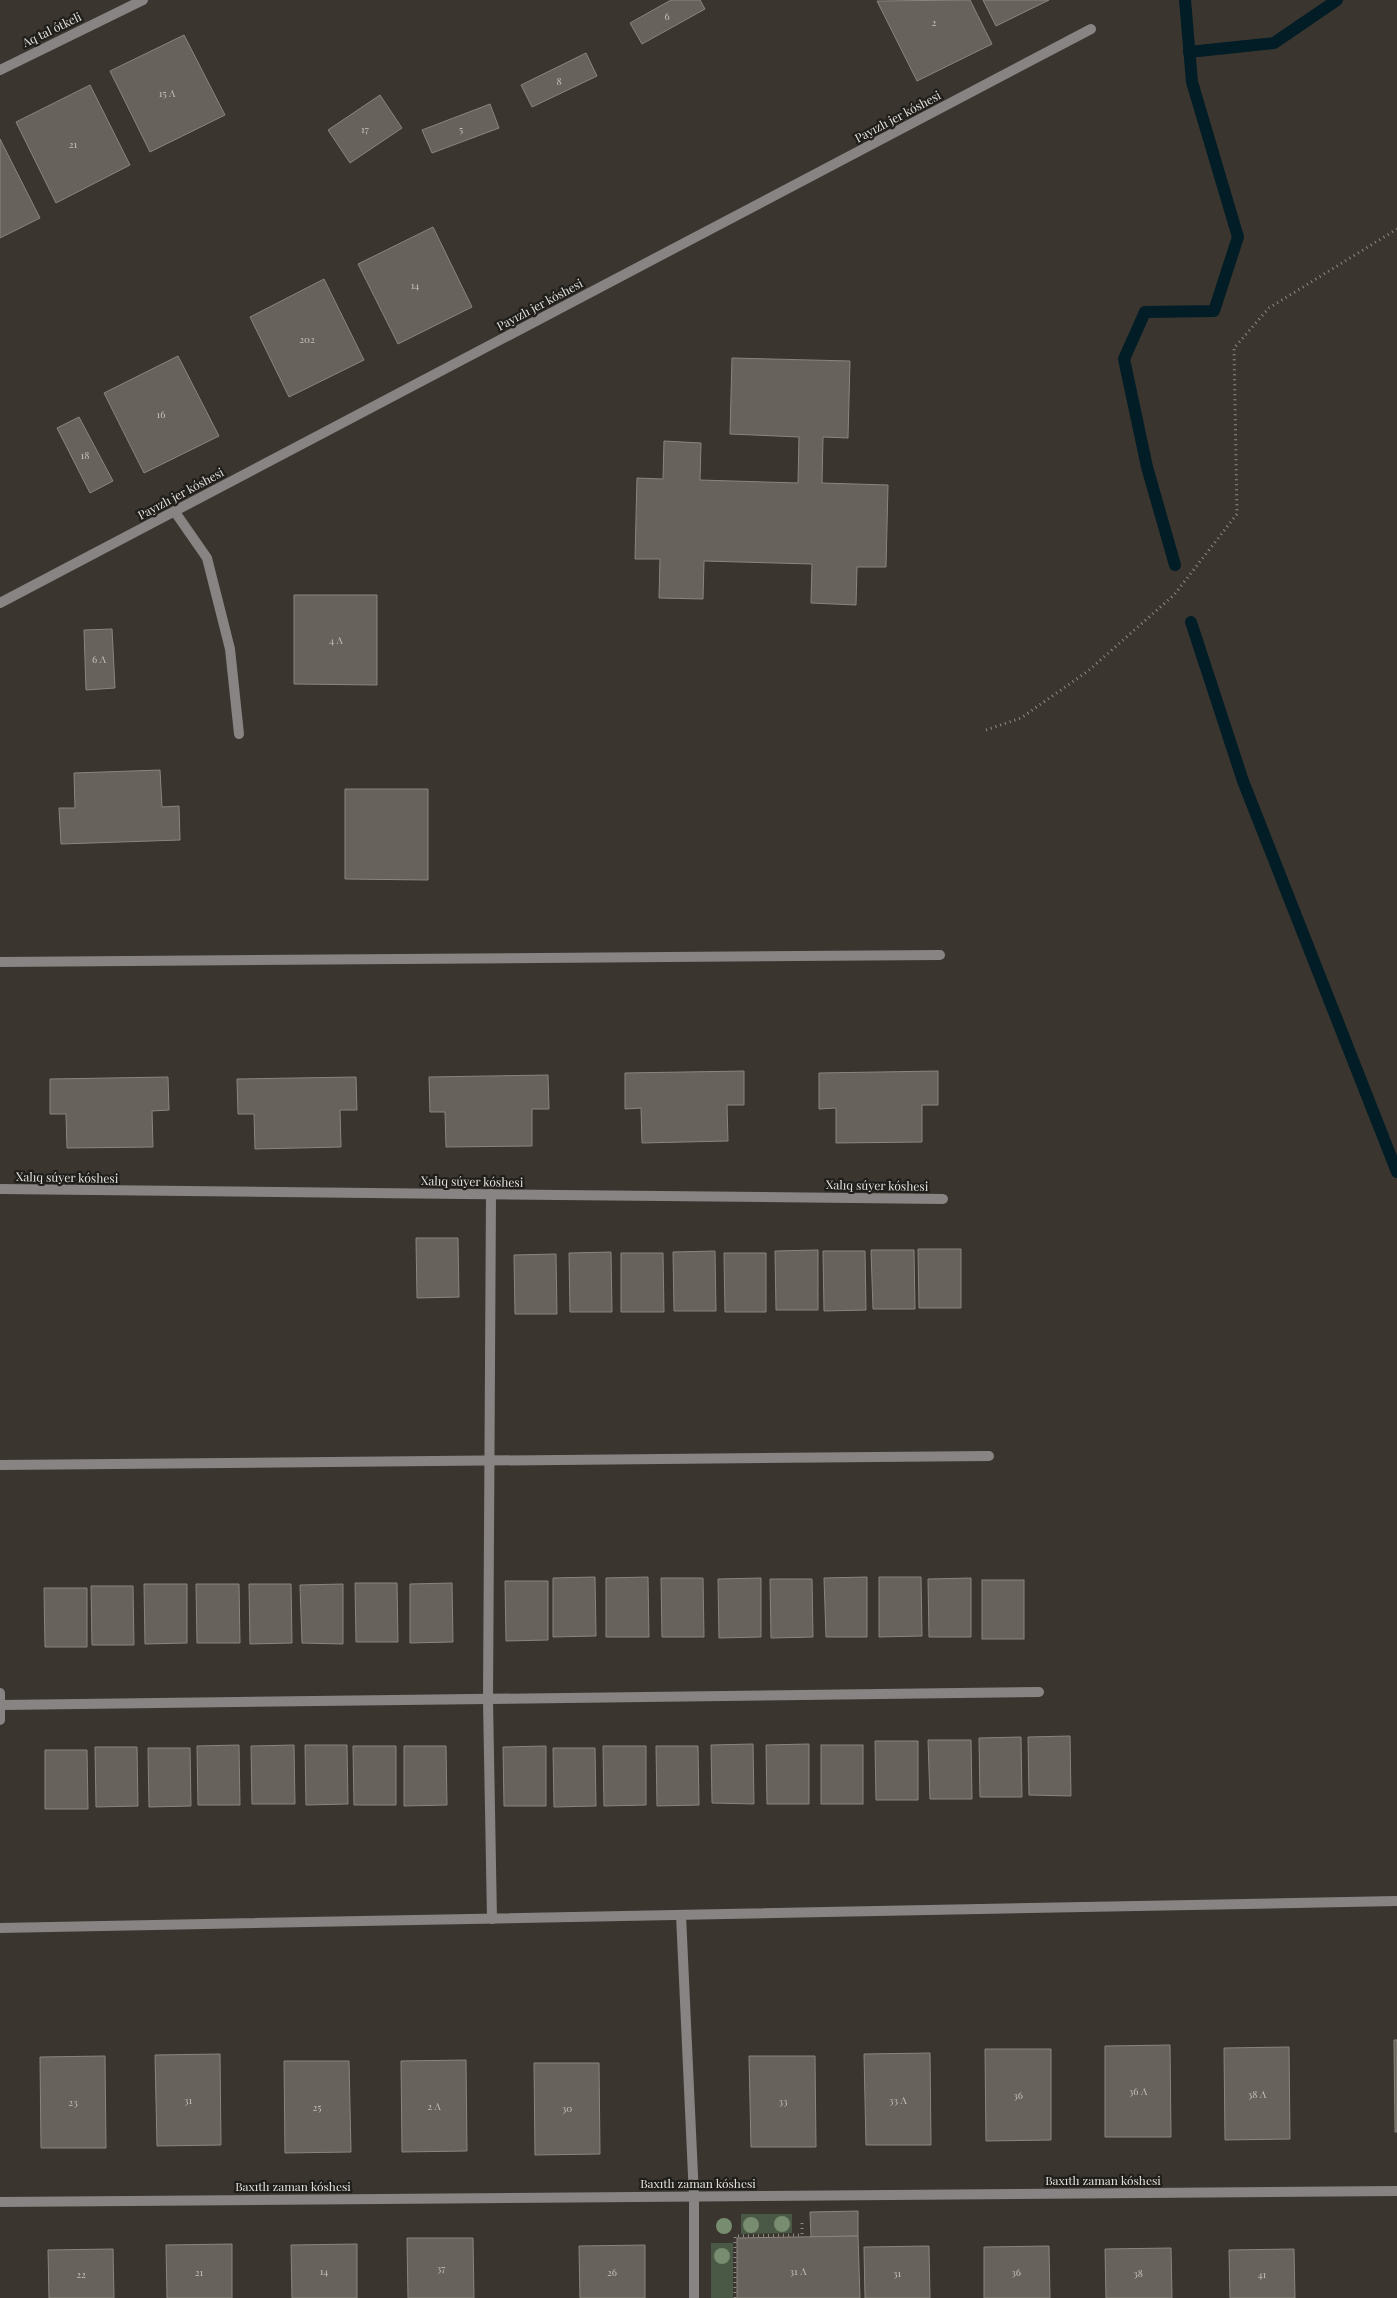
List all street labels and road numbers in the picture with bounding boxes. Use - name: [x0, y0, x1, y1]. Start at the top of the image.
- street label: Aq tal ótkeli: [18, 8, 84, 51]
- street label: Payızlı jer kóshesi: [852, 86, 944, 146]
- street label: Payızlı jer kóshesi: [494, 274, 586, 334]
- street label: Payızlı jer kóshesi: [135, 463, 227, 523]
- street label: Xalıq súyer kóshesi: [16, 1168, 119, 1186]
- street label: Xalıq súyer kóshesi: [421, 1172, 524, 1190]
- street label: Xalıq súyer kóshesi: [826, 1176, 929, 1194]
- street label: Baxıtlı zaman kóshesi: [1045, 2172, 1161, 2188]
- street label: Baxıtlı zaman kóshesi: [640, 2175, 756, 2191]
- street label: Baxıtlı zaman kóshesi: [235, 2178, 351, 2194]

